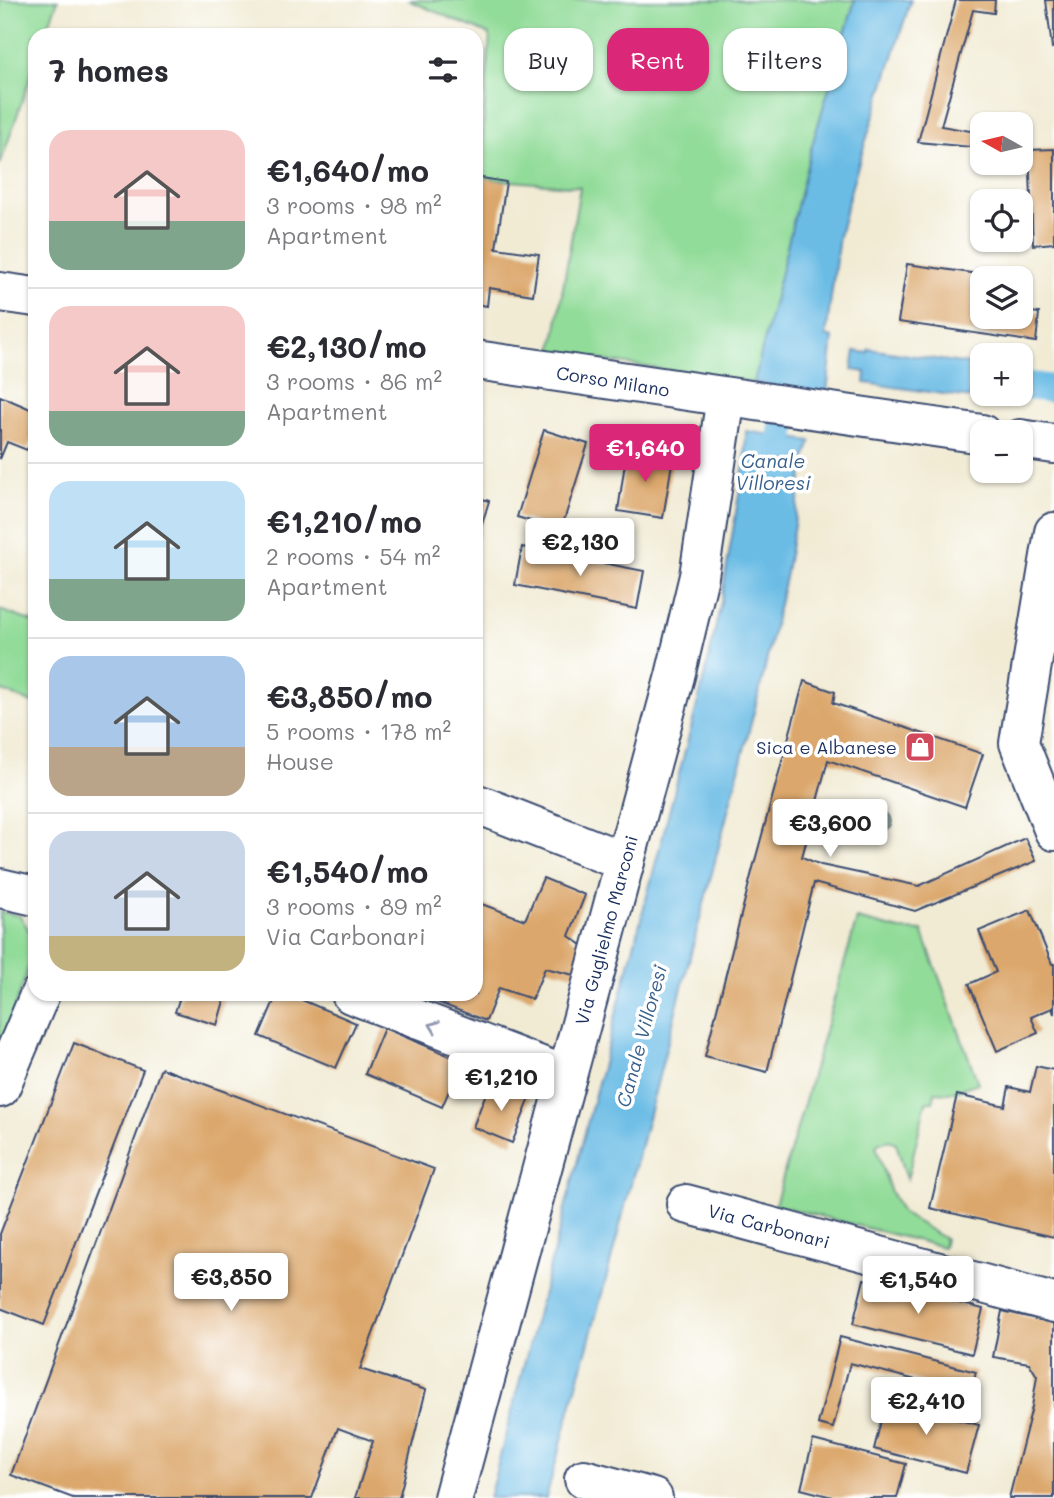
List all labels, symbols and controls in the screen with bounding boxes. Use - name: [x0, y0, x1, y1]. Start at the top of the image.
- chip: Buy: [504, 28, 593, 91]
- chip: Rent: [607, 28, 709, 91]
- chip: Filters: [723, 28, 847, 91]
- text: 7 homes: [49, 50, 169, 90]
- icon: filters: [424, 51, 462, 89]
- north arrow: [970, 112, 1032, 175]
- map controls: [970, 112, 1033, 483]
- text: €1,640/mo: [266, 150, 429, 190]
- icon: home: [105, 158, 189, 242]
- button: locate: [970, 189, 1033, 252]
- text: 3 rooms · 98 m²: [266, 190, 442, 220]
- text: Apartment: [266, 220, 388, 250]
- button: layers: [970, 266, 1033, 329]
- text: €2,130/mo: [266, 326, 426, 366]
- icon: home: [105, 334, 189, 418]
- button: +: [970, 343, 1033, 406]
- street label: Corso Milano: [555, 360, 671, 402]
- text: 3 rooms · 86 m²: [266, 366, 442, 396]
- text: Apartment: [266, 396, 388, 426]
- button: −: [970, 420, 1033, 483]
- pin: €1,640: [588, 424, 702, 484]
- text: €1,640: [605, 432, 685, 462]
- water label: Canale Villoresi: [735, 448, 811, 495]
- text: €1,210/mo: [266, 501, 422, 541]
- icon: home: [105, 509, 189, 593]
- pin: €2,130: [523, 518, 637, 578]
- text: €2,130: [541, 526, 619, 556]
- text: 2 rooms · 54 m²: [266, 541, 441, 571]
- text: Apartment: [266, 571, 388, 601]
- text: €3,850/mo: [266, 676, 433, 716]
- icon: home: [105, 684, 189, 768]
- text: 5 rooms · 178 m²: [266, 716, 451, 746]
- shop icon: Sica e Albanese: [903, 730, 937, 764]
- place label: Sica e Albanese: [756, 735, 897, 759]
- text: House: [266, 746, 334, 776]
- pin: €3,600: [773, 800, 887, 859]
- text: €3,600: [788, 807, 872, 837]
- street label: Via Guglielmo Marconi: [569, 832, 643, 1028]
- text: €1,540/mo: [266, 851, 428, 891]
- icon: home: [105, 859, 189, 943]
- text: 3 rooms · 89 m²: [266, 891, 442, 921]
- text: Via Carbonari: [266, 921, 426, 951]
- water label: Canale Villoresi: [610, 962, 672, 1110]
- one-way arrow: [429, 1020, 441, 1034]
- pin: €1,210: [444, 1054, 558, 1113]
- text: €1,210: [464, 1061, 538, 1091]
- street label: Via Carbonari: [706, 1198, 832, 1254]
- pin: €3,850: [174, 1254, 288, 1313]
- pin: €1,540: [861, 1256, 975, 1316]
- text: €3,850: [190, 1261, 272, 1291]
- text: €1,540: [879, 1264, 957, 1294]
- pin: €2,410: [869, 1378, 983, 1437]
- text: €2,410: [887, 1385, 965, 1415]

